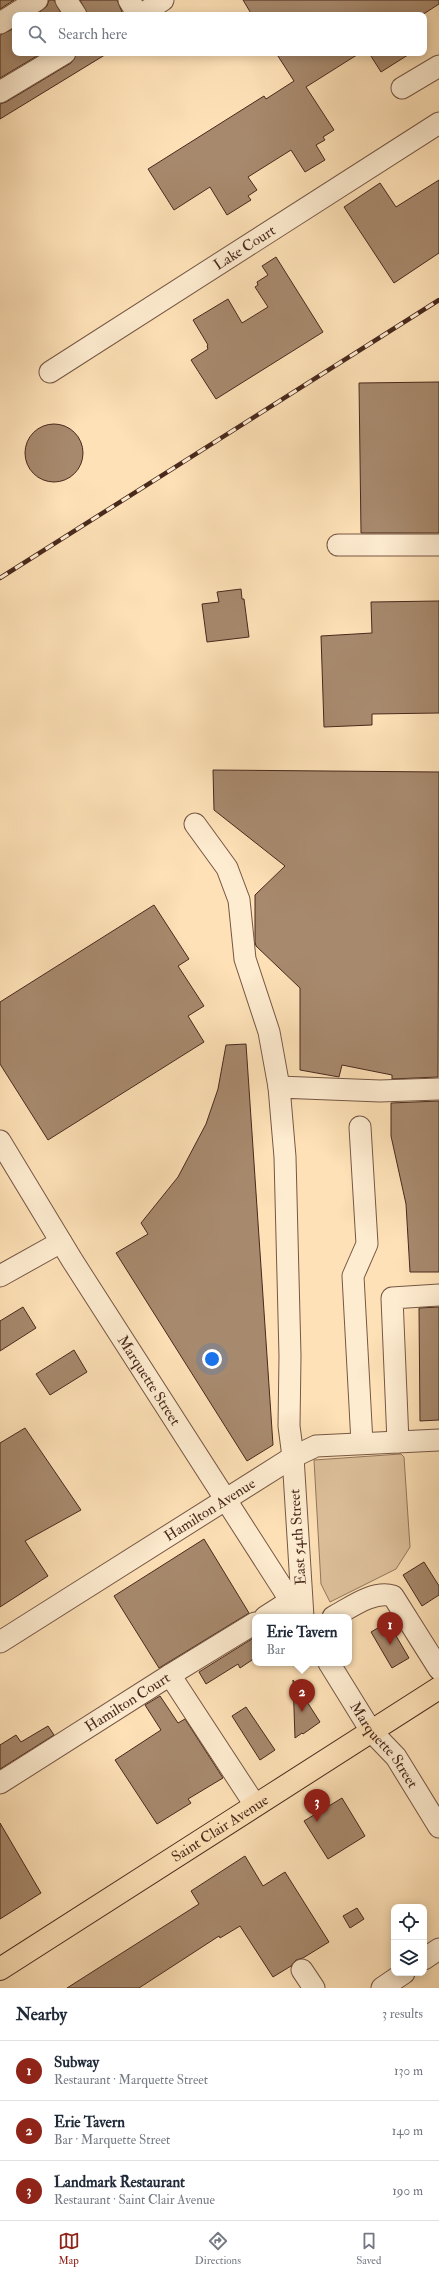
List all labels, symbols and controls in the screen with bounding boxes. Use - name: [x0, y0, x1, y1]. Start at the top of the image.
- search box: [12, 12, 427, 56]
- icon: search: [26, 23, 48, 45]
- text: Search here: [58, 25, 127, 44]
- street label: Lake Court: [210, 221, 279, 274]
- street label: Marquette Street: [113, 1332, 185, 1429]
- your location: [202, 1349, 222, 1369]
- street label: Hamilton Avenue: [161, 1474, 259, 1545]
- street label: East 54th Street: [285, 1488, 311, 1586]
- pin: 1: [377, 1612, 403, 1645]
- popup: [252, 1614, 352, 1666]
- text: Erie Tavern: [266, 1623, 338, 1642]
- text: Bar: [266, 1642, 285, 1658]
- street label: Hamilton Court: [81, 1668, 174, 1736]
- pin: 2: [289, 1679, 315, 1712]
- street label: Marquette Street: [346, 1698, 422, 1792]
- pin: 3: [304, 1789, 330, 1822]
- street label: Saint Clair Avenue: [168, 1790, 272, 1866]
- map controls: [391, 1904, 427, 1976]
- button: locate: [391, 1904, 427, 1940]
- button: layers: [391, 1940, 427, 1976]
- text: Nearby: [16, 2004, 67, 2025]
- text: 3 results: [382, 2006, 423, 2022]
- text: Subway: [54, 2053, 99, 2072]
- text: 1: [27, 2063, 31, 2079]
- text: 130 m: [394, 2063, 423, 2079]
- text: Restaurant · Marquette Street: [54, 2072, 208, 2088]
- text: Erie Tavern: [54, 2113, 125, 2132]
- text: 2: [26, 2123, 32, 2139]
- text: 140 m: [392, 2123, 423, 2139]
- text: Bar · Marquette Street: [54, 2132, 170, 2148]
- text: Landmark Restaurant: [54, 2173, 185, 2192]
- text: 3: [27, 2183, 32, 2199]
- text: 190 m: [392, 2183, 423, 2199]
- text: Restaurant · Saint Clair Avenue: [54, 2192, 215, 2208]
- tab: Map: [58, 2230, 80, 2267]
- tab: Directions: [195, 2230, 241, 2267]
- tab: Saved: [356, 2230, 381, 2267]

